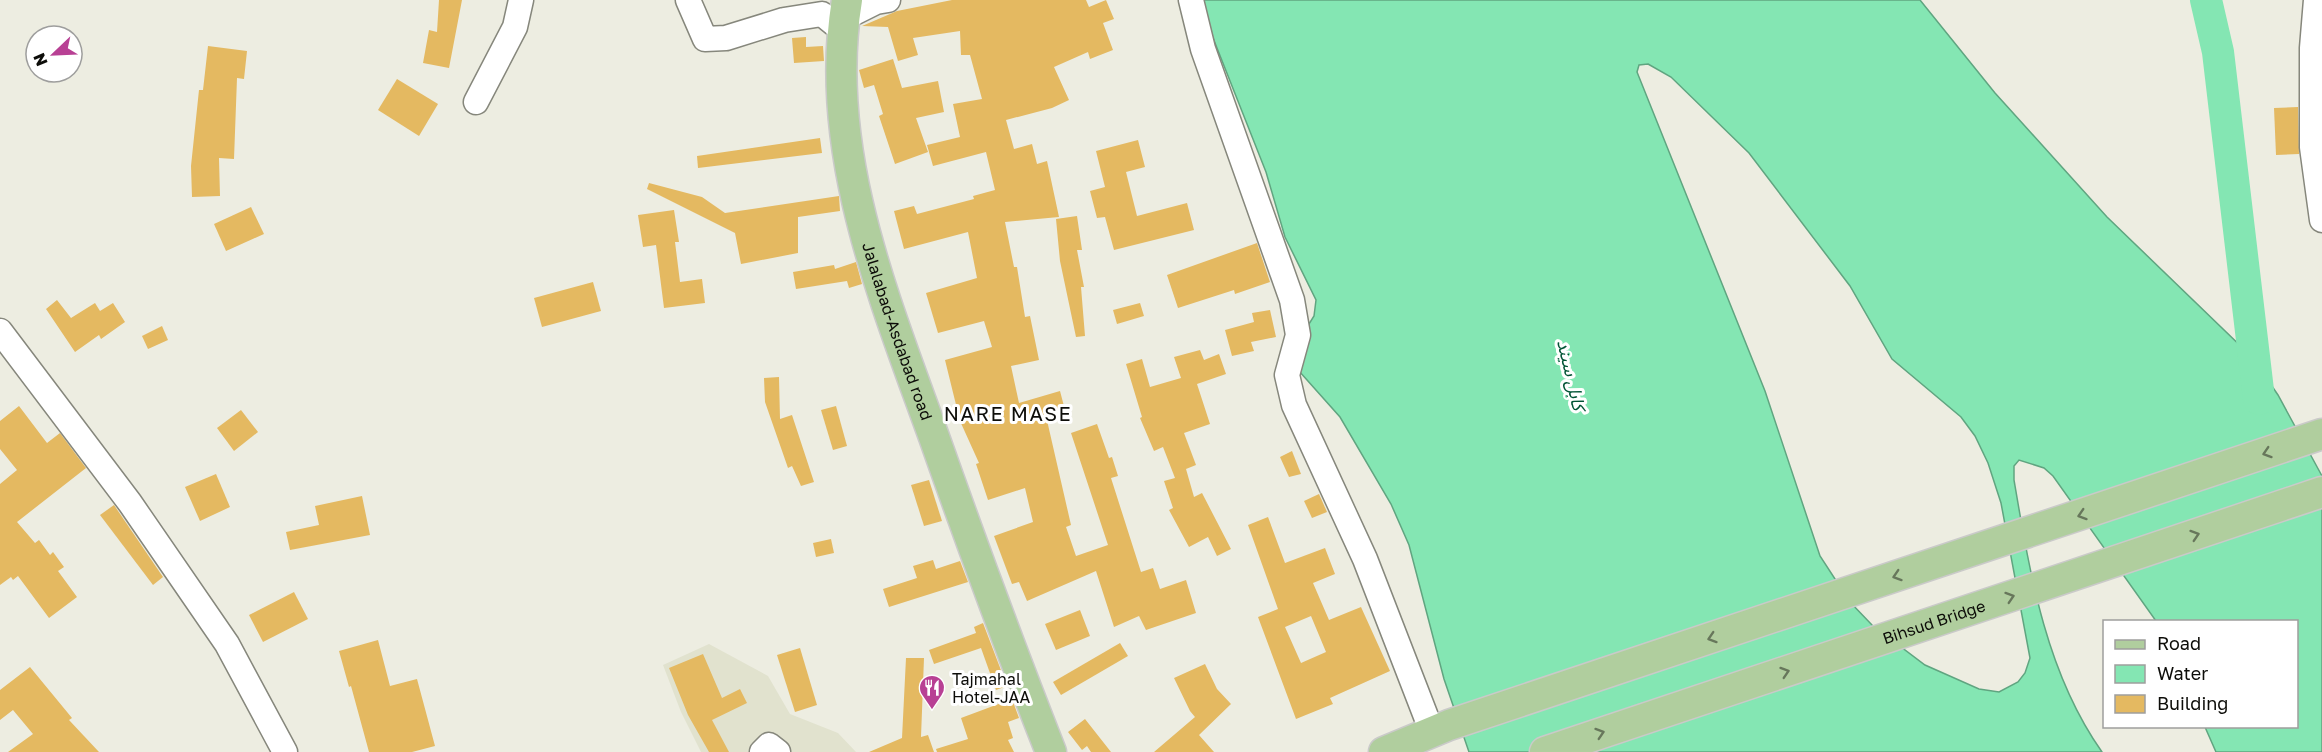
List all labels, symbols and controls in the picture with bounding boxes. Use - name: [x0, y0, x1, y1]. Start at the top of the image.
- north arrow: [24, 24, 84, 84]
- text: N: [29, 50, 52, 69]
- street label: Jalalabad-Asdabad road: [858, 240, 937, 423]
- water label: کابل سيند: [1552, 337, 1592, 416]
- district label: NARE MASE: [944, 401, 1072, 425]
- one-way arrow: [2262, 446, 2272, 458]
- one-way arrow: [2077, 507, 2087, 520]
- one-way arrow: [2189, 530, 2200, 542]
- one-way arrow: [1892, 569, 1902, 581]
- one-way arrow: [2004, 591, 2015, 604]
- street label: Bihsud Bridge: [1880, 595, 1988, 648]
- legend: [2103, 620, 2298, 728]
- one-way arrow: [1707, 631, 1717, 643]
- text: Road: [2157, 632, 2201, 654]
- text: Water: [2157, 662, 2208, 684]
- one-way arrow: [1779, 666, 1790, 679]
- place label: Tajmahal Hotel-JAA: [952, 669, 1030, 707]
- restaurant icon: Tajmahal Hotel-JAA: [917, 673, 947, 711]
- text: Building: [2157, 692, 2228, 714]
- one-way arrow: [1594, 728, 1605, 741]

